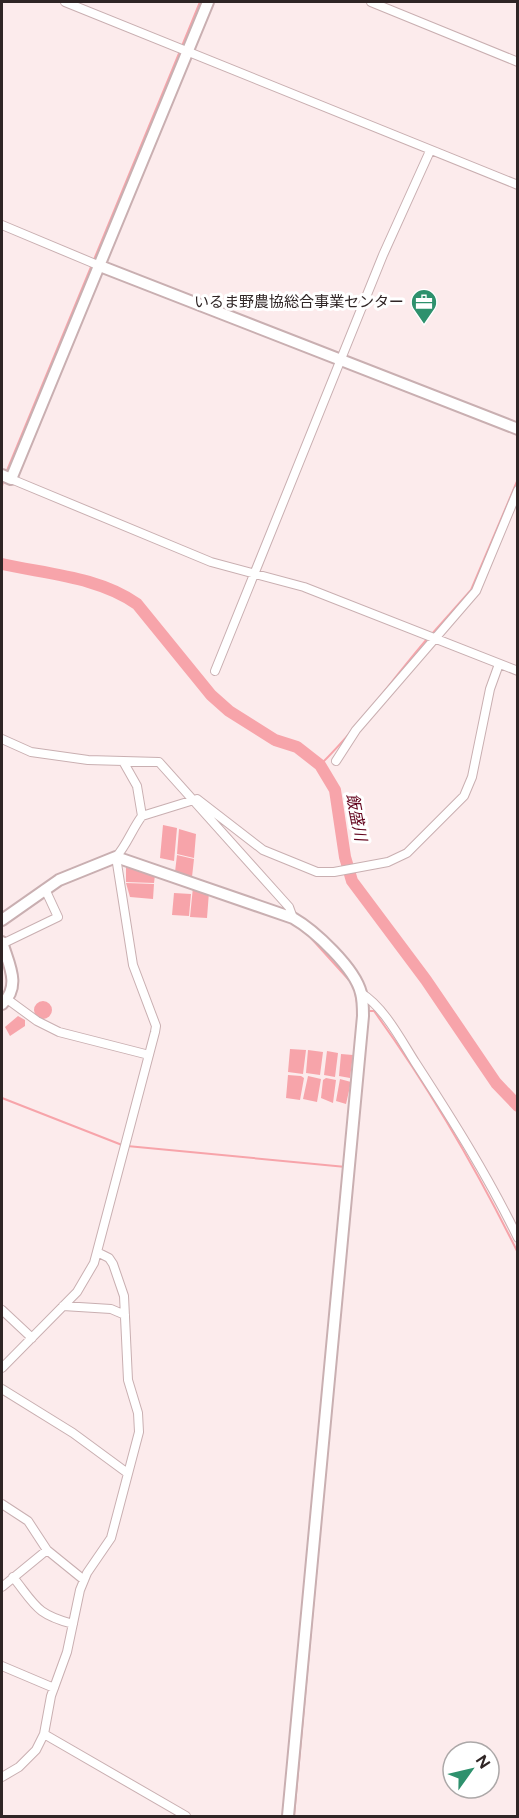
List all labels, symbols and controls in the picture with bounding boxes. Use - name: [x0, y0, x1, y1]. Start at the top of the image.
- office icon: いるま野農協総合事業センター: [409, 287, 439, 325]
- place label: いるま野農協総合事業センター: [194, 293, 404, 311]
- water label: 飯盛川: [343, 792, 371, 844]
- north arrow: [441, 1740, 501, 1800]
- text: N: [472, 1751, 494, 1772]

